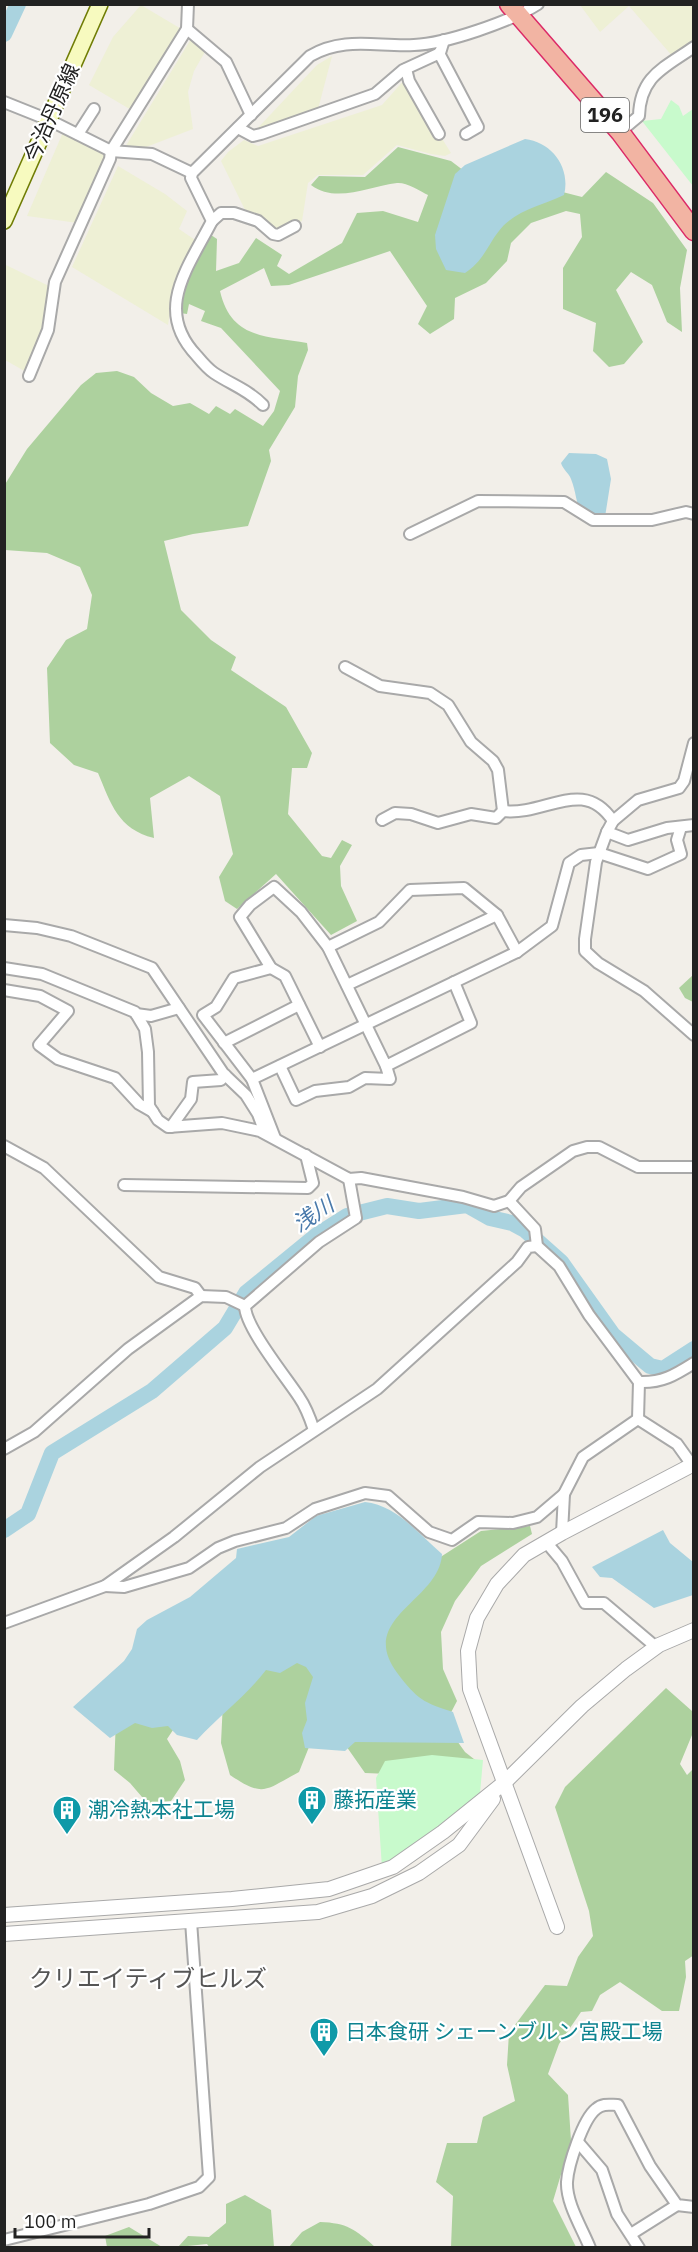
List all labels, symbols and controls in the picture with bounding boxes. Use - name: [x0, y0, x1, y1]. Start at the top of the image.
- street label: 今治丹原線: [17, 59, 85, 166]
- road number: 196: [581, 98, 629, 132]
- water label: 浅川: [286, 1188, 341, 1238]
- building icon: 藤拓産業: [296, 1784, 328, 1826]
- place label: 藤拓産業: [333, 1785, 417, 1813]
- building icon: 潮冷熱本社工場: [51, 1794, 83, 1836]
- place label: 潮冷熱本社工場: [88, 1795, 235, 1823]
- district label: クリエイティブヒルズ: [29, 1962, 267, 1994]
- building icon: 日本食研 シェーンブルン宮殿工場: [308, 2016, 340, 2058]
- place label: 日本食研 シェーンブルン宮殿工場: [345, 2017, 663, 2045]
- scale bar: [15, 2201, 148, 2239]
- text: 100 m: [24, 2210, 76, 2233]

